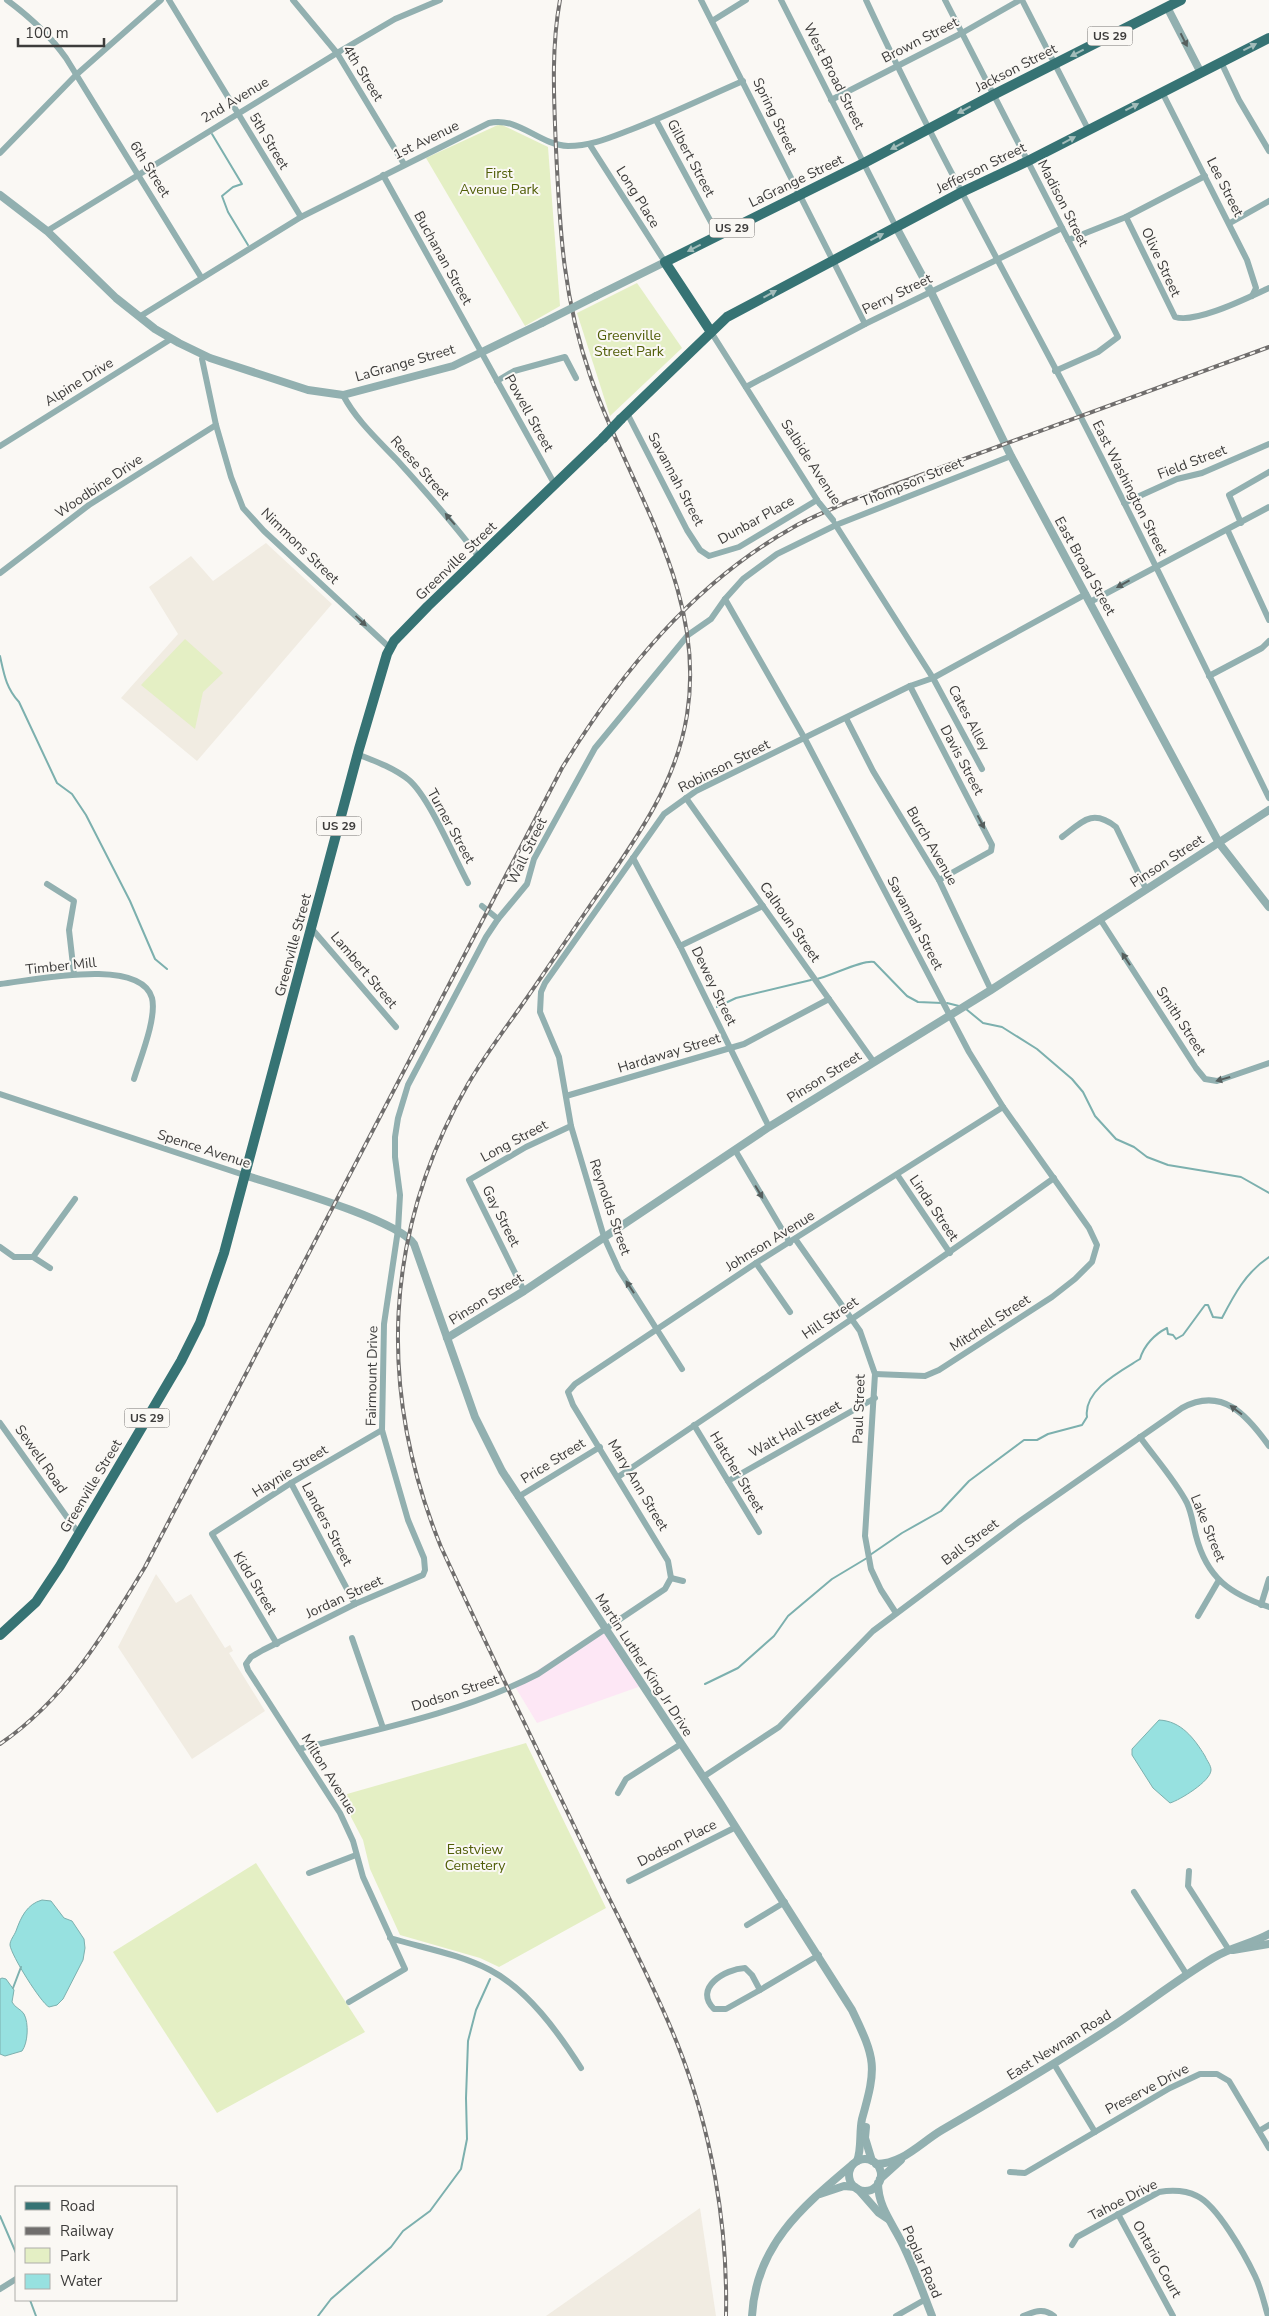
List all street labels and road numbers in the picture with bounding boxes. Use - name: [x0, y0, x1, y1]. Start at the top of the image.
- street label: Brown Street: [878, 13, 962, 67]
- street label: West Broad Street: [799, 20, 869, 132]
- road number: US 29: [1088, 27, 1132, 46]
- street label: Jackson Street: [971, 39, 1060, 97]
- street label: 4th Street: [338, 41, 388, 105]
- street label: 2nd Avenue: [198, 72, 272, 128]
- street label: Spring Street: [748, 75, 802, 158]
- street label: 5th Street: [245, 109, 293, 173]
- street label: 1st Avenue: [390, 116, 462, 164]
- street label: Gilbert Street: [663, 116, 719, 200]
- street label: 6th Street: [125, 137, 175, 201]
- street label: Jefferson Street: [932, 138, 1029, 198]
- street label: LaGrange Street: [746, 150, 847, 212]
- street label: Lee Street: [1202, 154, 1248, 220]
- street label: Madison Street: [1033, 156, 1093, 250]
- street label: Long Place: [612, 163, 664, 231]
- street label: Buchanan Street: [409, 208, 477, 308]
- road number: US 29: [710, 218, 754, 238]
- street label: Olive Street: [1137, 224, 1185, 300]
- street label: Perry Street: [859, 269, 935, 319]
- street label: LaGrange Street: [353, 340, 457, 386]
- street label: Alpine Drive: [41, 353, 117, 411]
- street label: Powell Street: [500, 371, 558, 455]
- street label: Salbide Avenue: [776, 416, 846, 508]
- street label: East Washington Street: [1088, 417, 1172, 559]
- street label: Savannah Street: [643, 429, 709, 529]
- street label: Reese Street: [386, 432, 454, 504]
- street label: Field Street: [1155, 440, 1229, 484]
- street label: Woodbine Drive: [51, 450, 147, 522]
- street label: Thompson Street: [858, 453, 966, 511]
- street label: Dunbar Place: [714, 491, 798, 549]
- street label: Nimmons Street: [257, 504, 343, 588]
- street label: East Broad Street: [1050, 513, 1120, 619]
- street label: Greenville Street: [411, 517, 501, 605]
- street label: Cates Alley: [944, 682, 995, 755]
- street label: Davis Street: [936, 722, 988, 798]
- street label: Robinson Street: [675, 735, 773, 797]
- street label: Turner Street: [423, 785, 479, 867]
- street label: Burch Avenue: [902, 803, 962, 889]
- street label: Wall Street: [503, 814, 551, 888]
- road number: US 29: [316, 816, 362, 836]
- street label: Pinson Street: [1126, 830, 1208, 892]
- street label: Savannah Street: [882, 873, 948, 973]
- street label: Calhoun Street: [755, 878, 825, 966]
- street label: Greenville Street: [270, 891, 316, 999]
- street label: Lambert Street: [326, 928, 402, 1012]
- street label: Dewey Street: [687, 943, 741, 1029]
- street label: Timber Mill: [25, 953, 98, 979]
- street label: Smith Street: [1152, 983, 1210, 1059]
- street label: Hardaway Street: [615, 1028, 723, 1078]
- street label: Pinson Street: [783, 1047, 865, 1107]
- street label: Long Street: [477, 1115, 551, 1167]
- street label: Spence Avenue: [155, 1125, 253, 1173]
- street label: Reynolds Street: [585, 1157, 635, 1258]
- street label: Linda Street: [905, 1171, 963, 1245]
- street label: Gay Street: [477, 1182, 525, 1250]
- street label: Johnson Avenue: [721, 1206, 818, 1277]
- street label: Pinson Street: [445, 1269, 527, 1329]
- street label: Mitchell Street: [946, 1290, 1034, 1356]
- street label: Hill Street: [798, 1292, 862, 1344]
- street label: Fairmount Drive: [362, 1326, 382, 1426]
- street label: Paul Street: [848, 1374, 870, 1444]
- street label: Walt Hall Street: [745, 1396, 845, 1462]
- road number: US 29: [124, 1409, 170, 1428]
- street label: Sewell Road: [10, 1421, 72, 1497]
- street label: Hatcher Street: [705, 1428, 769, 1516]
- street label: Price Street: [517, 1434, 589, 1488]
- street label: Greenville Street: [56, 1436, 126, 1536]
- street label: Mary Ann Street: [603, 1436, 673, 1534]
- street label: Haynie Street: [249, 1440, 331, 1502]
- street label: Landers Street: [297, 1479, 357, 1569]
- street label: Lake Street: [1186, 1491, 1230, 1565]
- street label: Ball Street: [938, 1514, 1003, 1570]
- street label: Kidd Street: [229, 1548, 281, 1618]
- street label: Jordan Street: [302, 1571, 386, 1623]
- street label: Martin Luther King Jr Drive: [591, 1590, 697, 1740]
- street label: Dodson Street: [409, 1670, 501, 1716]
- street label: Milton Avenue: [297, 1730, 361, 1818]
- street label: Dodson Place: [634, 1815, 720, 1871]
- street label: East Newnan Road: [1003, 2005, 1115, 2085]
- street label: Preserve Drive: [1102, 2059, 1192, 2119]
- street label: Tahoe Drive: [1085, 2175, 1161, 2225]
- street label: Ontario Court: [1128, 2217, 1186, 2301]
- street label: Poplar Road: [898, 2223, 946, 2301]

